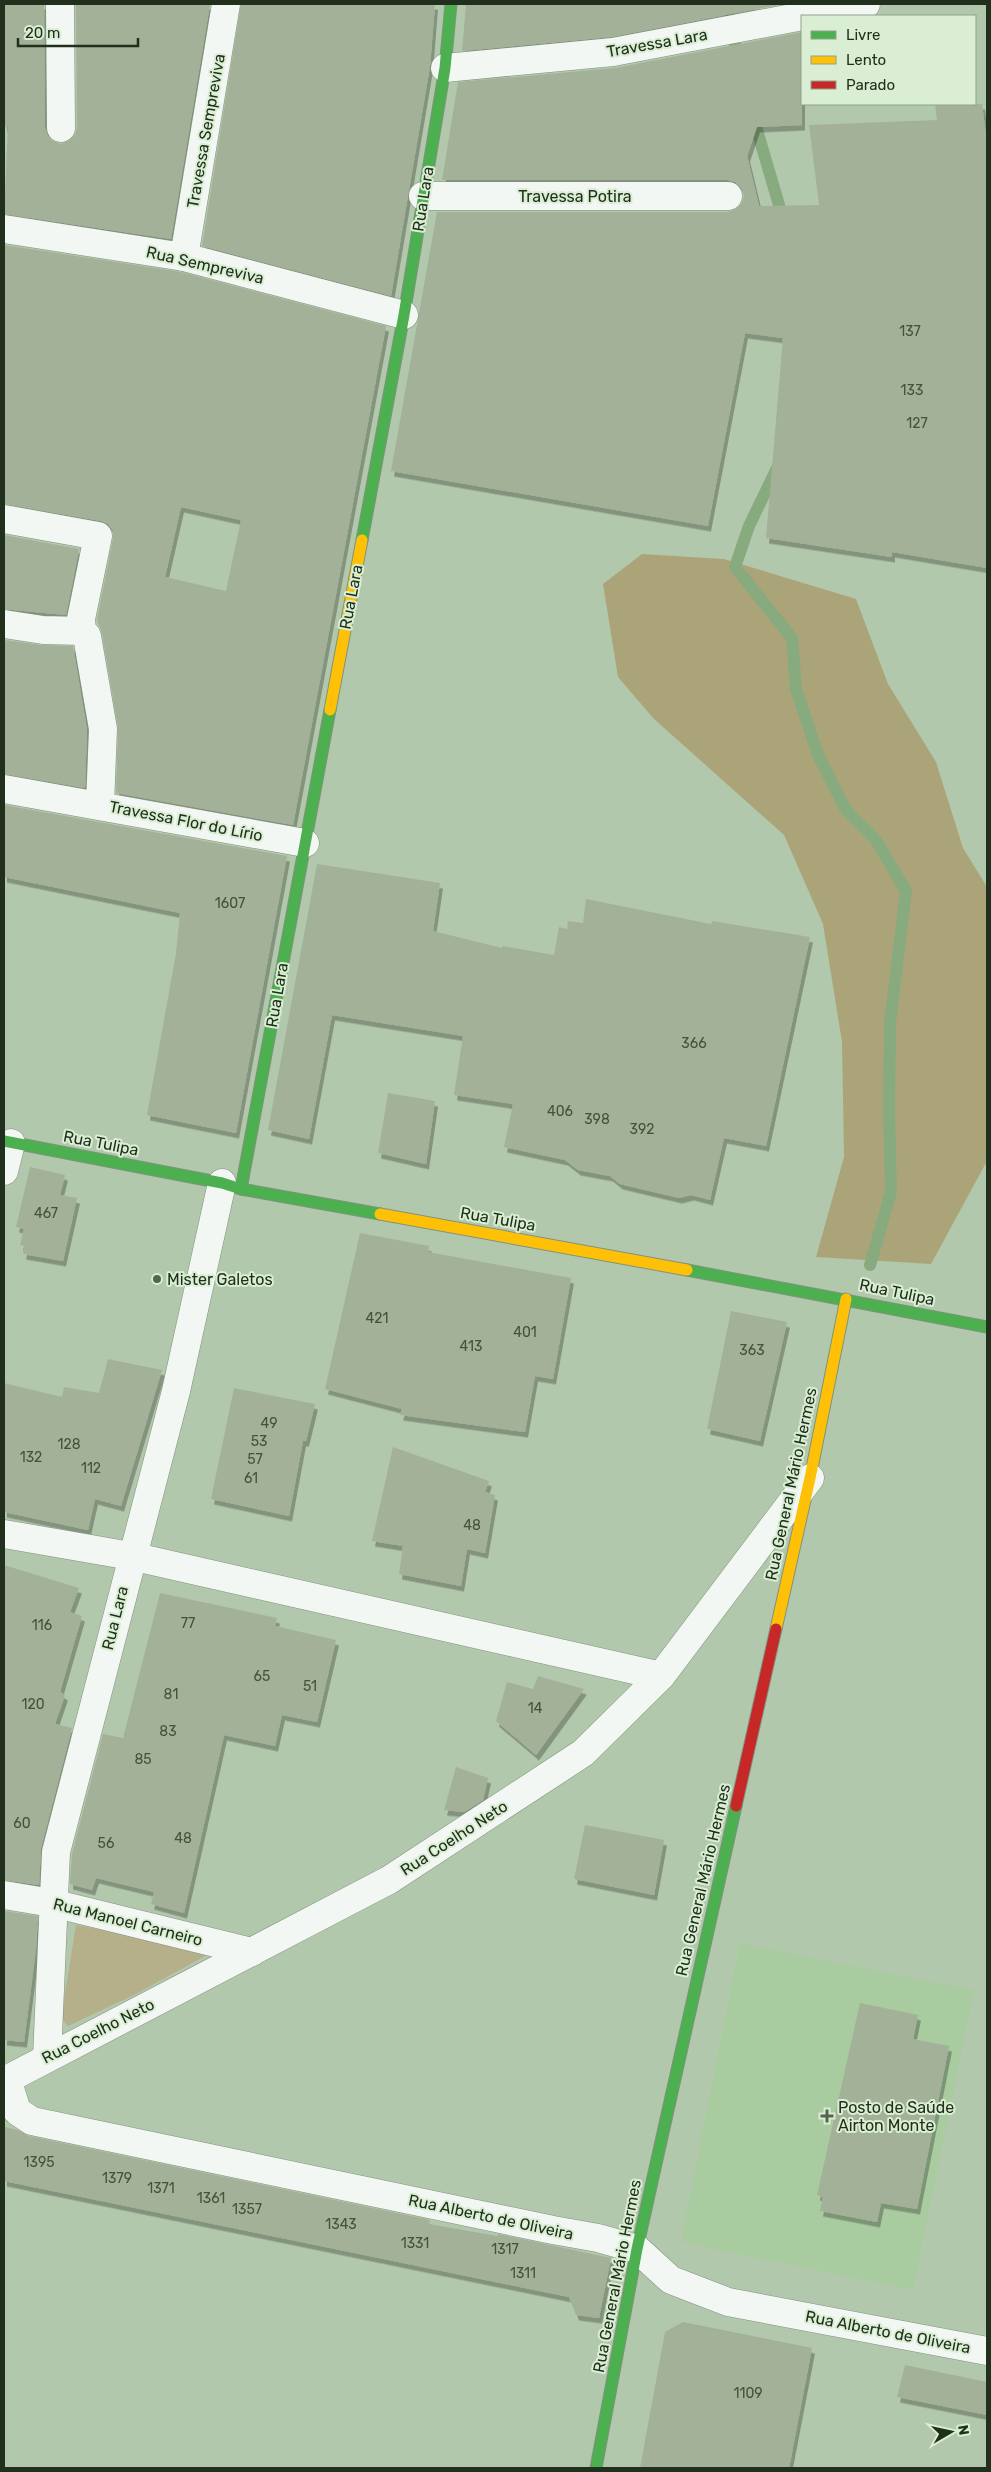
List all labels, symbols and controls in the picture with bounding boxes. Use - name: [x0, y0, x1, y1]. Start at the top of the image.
- scale bar: [18, 15, 138, 47]
- legend: [801, 15, 976, 105]
- text: 20 m: [25, 24, 60, 42]
- street label: Travessa Lara: [605, 25, 709, 61]
- text: Livre: [846, 26, 880, 44]
- text: Lento: [846, 51, 886, 69]
- street label: Travessa Sempreviva: [183, 52, 229, 210]
- text: Parado: [846, 76, 895, 94]
- street label: Rua Lara: [408, 165, 438, 233]
- street label: Travessa Potira: [518, 187, 632, 206]
- street label: Rua Sempreviva: [144, 242, 266, 288]
- house number: 137: [899, 323, 921, 340]
- house number: 133: [901, 382, 923, 399]
- house number: 127: [906, 415, 928, 432]
- street label: Rua Lara: [335, 563, 367, 631]
- street label: Travessa Flor do Lírio: [108, 797, 264, 845]
- house number: 1607: [215, 895, 245, 912]
- street label: Rua Lara: [262, 961, 292, 1029]
- house number: 366: [681, 1035, 707, 1052]
- house number: 406: [547, 1103, 573, 1120]
- house number: 398: [584, 1111, 610, 1128]
- house number: 392: [630, 1121, 654, 1138]
- street label: Rua Tulipa: [62, 1126, 140, 1160]
- street label: Rua Tulipa: [459, 1203, 537, 1235]
- house number: 467: [34, 1205, 58, 1222]
- place label: Mister Galetos: [167, 1270, 273, 1289]
- marker: Mister Galetos: [151, 1273, 163, 1285]
- street label: Rua Tulipa: [858, 1275, 936, 1309]
- house number: 421: [366, 1310, 388, 1327]
- house number: 401: [513, 1324, 537, 1341]
- house number: 413: [460, 1338, 482, 1355]
- house number: 363: [739, 1342, 765, 1359]
- street label: Rua General Mário Hermes: [761, 1386, 821, 1582]
- house number: 49: [261, 1415, 277, 1432]
- house number: 53: [251, 1433, 267, 1450]
- house number: 128: [57, 1436, 81, 1453]
- house number: 132: [20, 1449, 42, 1466]
- house number: 57: [247, 1451, 263, 1468]
- house number: 112: [81, 1460, 101, 1477]
- house number: 61: [244, 1470, 258, 1487]
- house number: 48: [463, 1517, 481, 1534]
- street label: Rua Lara: [98, 1584, 132, 1652]
- house number: 77: [181, 1615, 195, 1632]
- house number: 116: [32, 1617, 52, 1634]
- house number: 65: [254, 1668, 270, 1685]
- house number: 51: [303, 1678, 317, 1695]
- house number: 81: [164, 1686, 178, 1703]
- house number: 120: [21, 1696, 45, 1713]
- house number: 14: [528, 1700, 543, 1717]
- house number: 83: [159, 1723, 177, 1740]
- house number: 85: [134, 1751, 152, 1768]
- street label: Rua General Mário Hermes: [672, 1782, 734, 1978]
- street label: Rua Coelho Neto: [397, 1796, 511, 1880]
- house number: 60: [13, 1815, 31, 1832]
- house number: 48: [174, 1830, 192, 1847]
- house number: 56: [98, 1835, 114, 1852]
- street label: Rua Manoel Carneiro: [51, 1894, 205, 1950]
- street label: Rua Coelho Neto: [39, 1994, 157, 2068]
- place label: Posto de Saúde Airton Monte: [838, 2098, 954, 2135]
- marker: Posto de Saúde Airton Monte: [820, 2109, 834, 2123]
- house number: 1395: [23, 2154, 55, 2171]
- house number: 1379: [102, 2170, 132, 2187]
- street label: Rua General Mário Hermes: [589, 2178, 645, 2374]
- house number: 1371: [147, 2180, 175, 2197]
- house number: 1361: [197, 2190, 225, 2207]
- street label: Rua Alberto de Oliveira: [407, 2190, 575, 2244]
- house number: 1357: [232, 2201, 262, 2218]
- house number: 1343: [325, 2216, 357, 2233]
- house number: 1331: [401, 2235, 429, 2252]
- house number: 1317: [491, 2241, 519, 2258]
- house number: 1311: [510, 2265, 536, 2282]
- street label: Rua Alberto de Oliveira: [804, 2307, 972, 2357]
- house number: 1109: [733, 2385, 763, 2402]
- north arrow: [926, 2407, 976, 2457]
- text: N: [954, 2424, 973, 2436]

